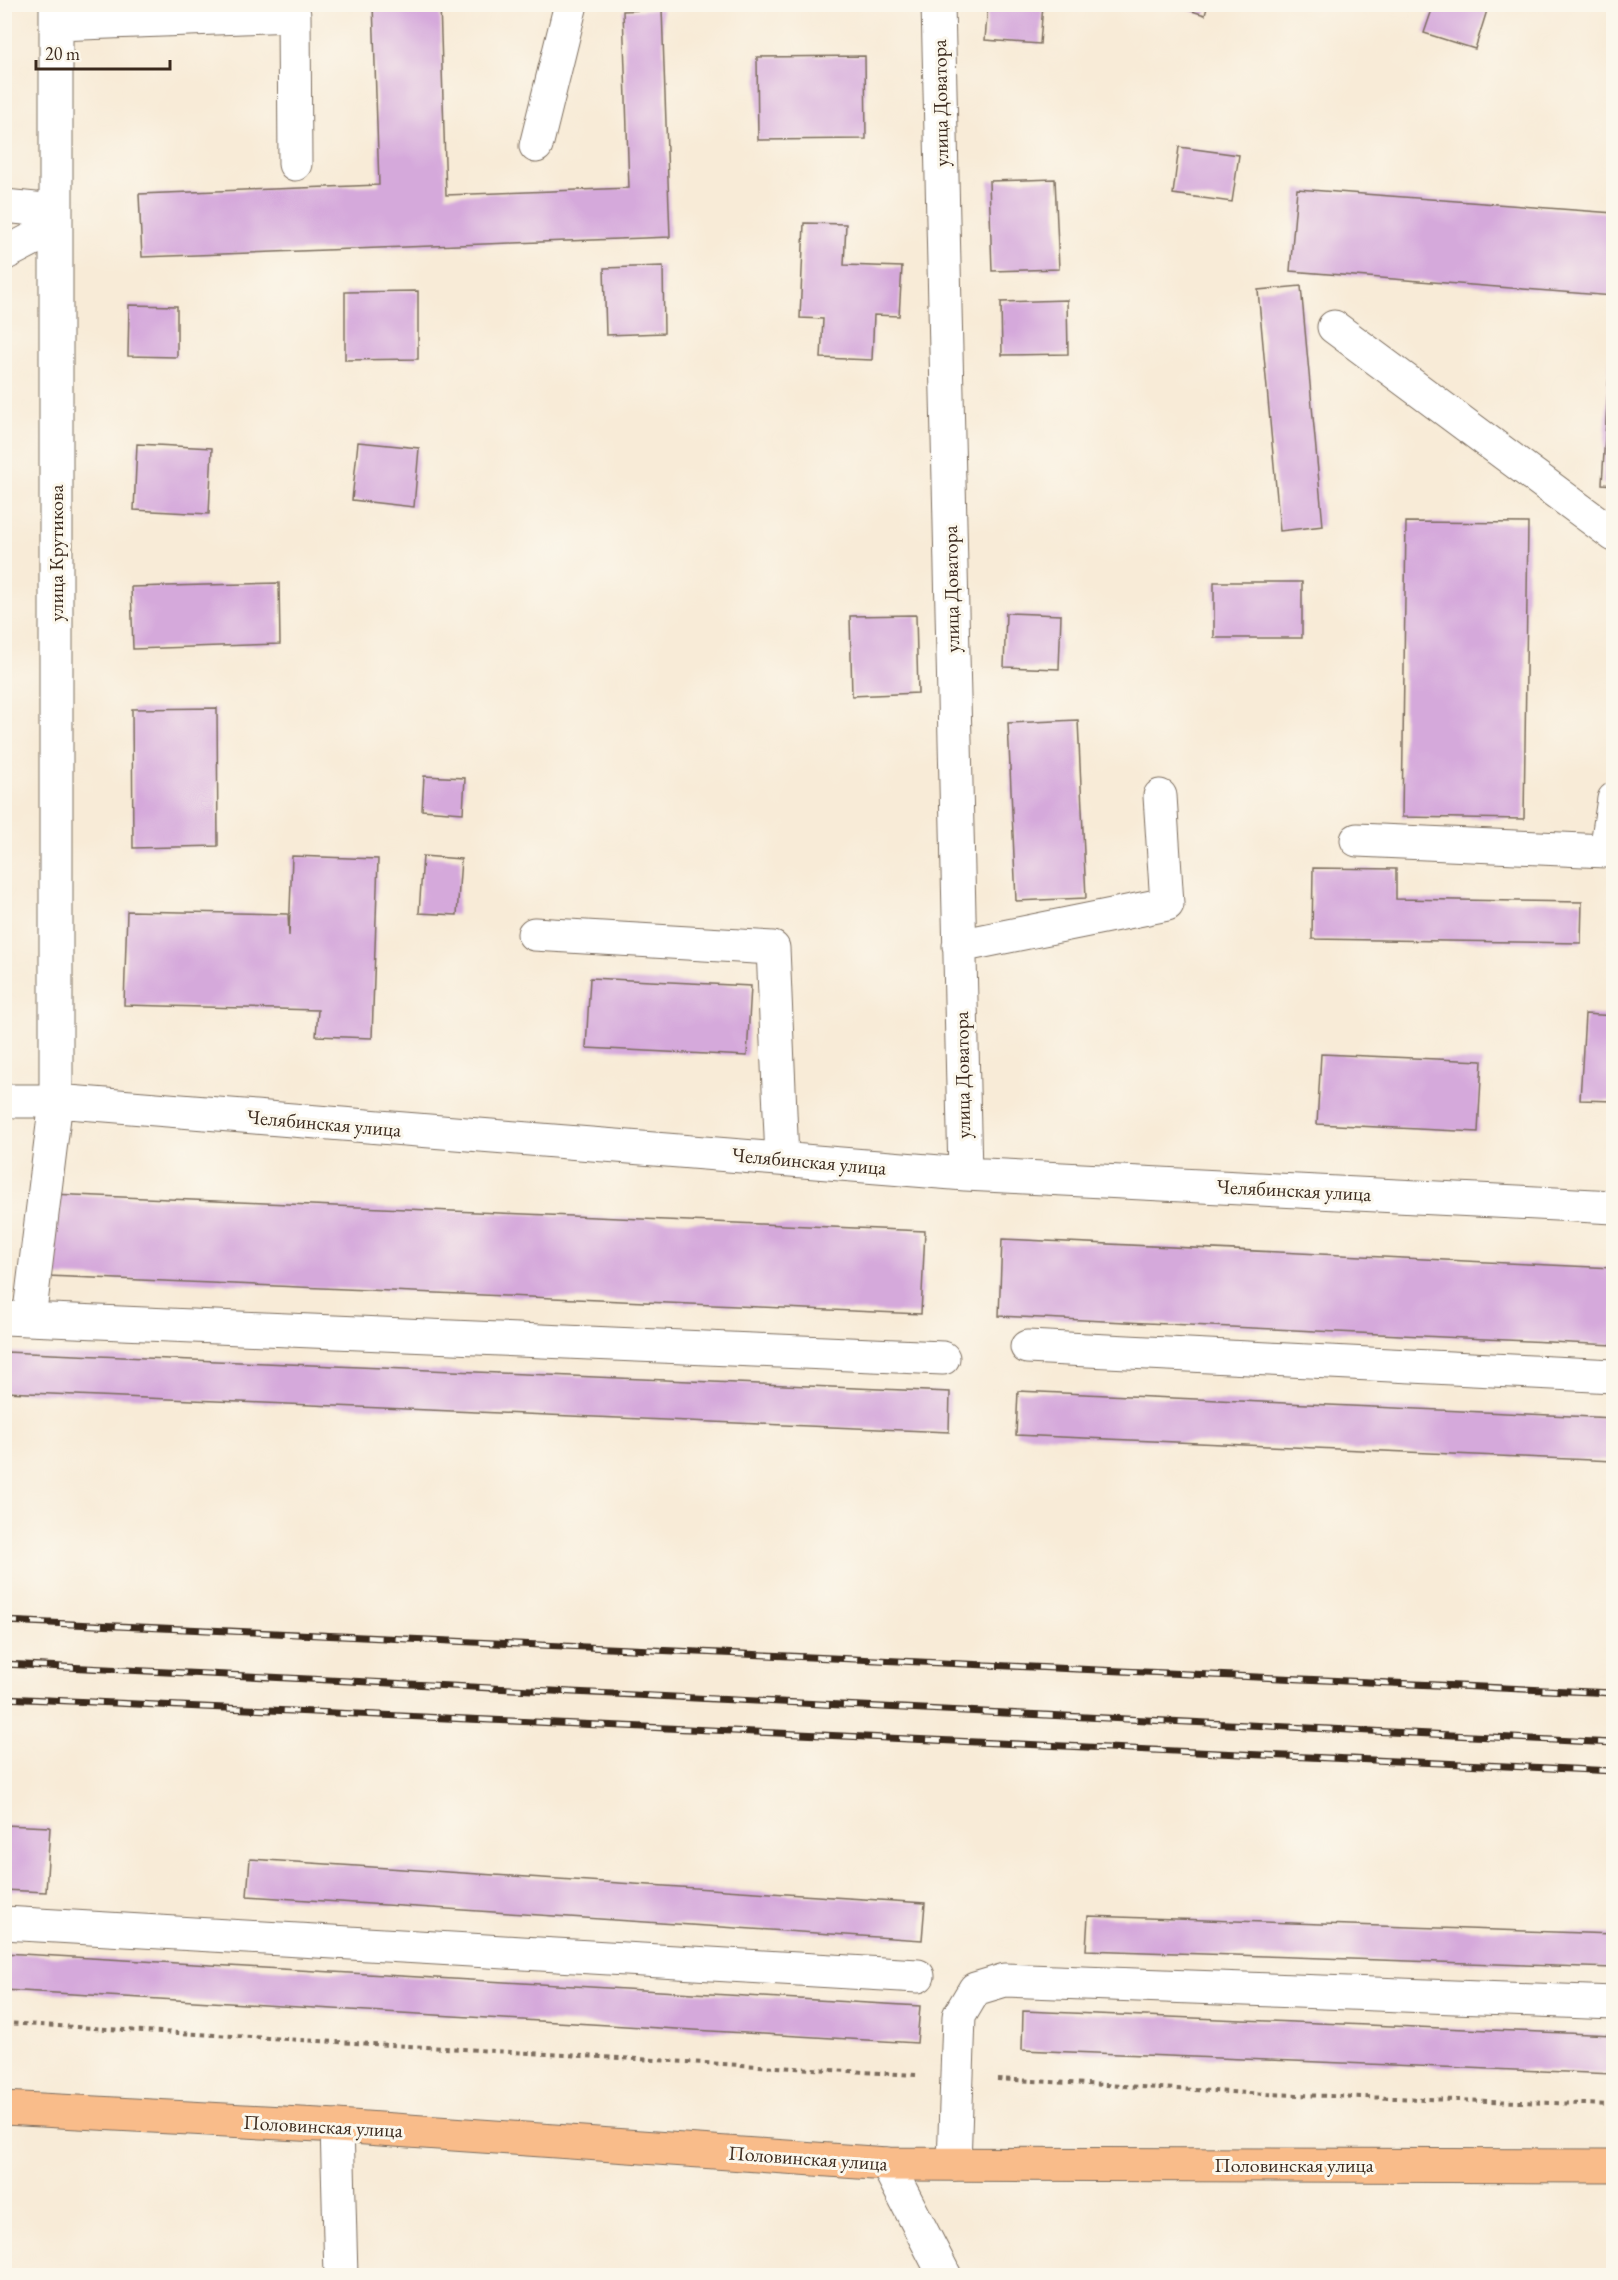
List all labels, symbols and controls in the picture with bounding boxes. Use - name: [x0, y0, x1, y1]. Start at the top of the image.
- scale bar: [36, 33, 170, 71]
- street label: улица Доватора: [926, 39, 954, 167]
- text: 20 m: [45, 42, 80, 65]
- street label: улица Крутикова: [43, 485, 69, 621]
- street label: улица Доватора: [937, 525, 965, 653]
- street label: улица Доватора: [948, 1011, 976, 1139]
- street label: Челябинская улица: [246, 1103, 402, 1143]
- street label: Челябинская улица: [731, 1141, 887, 1181]
- street label: Челябинская улица: [1216, 1173, 1372, 1207]
- street label: Половинская улица: [243, 2109, 403, 2143]
- street label: Половинская улица: [727, 2139, 889, 2177]
- street label: Половинская улица: [1214, 2152, 1374, 2178]

